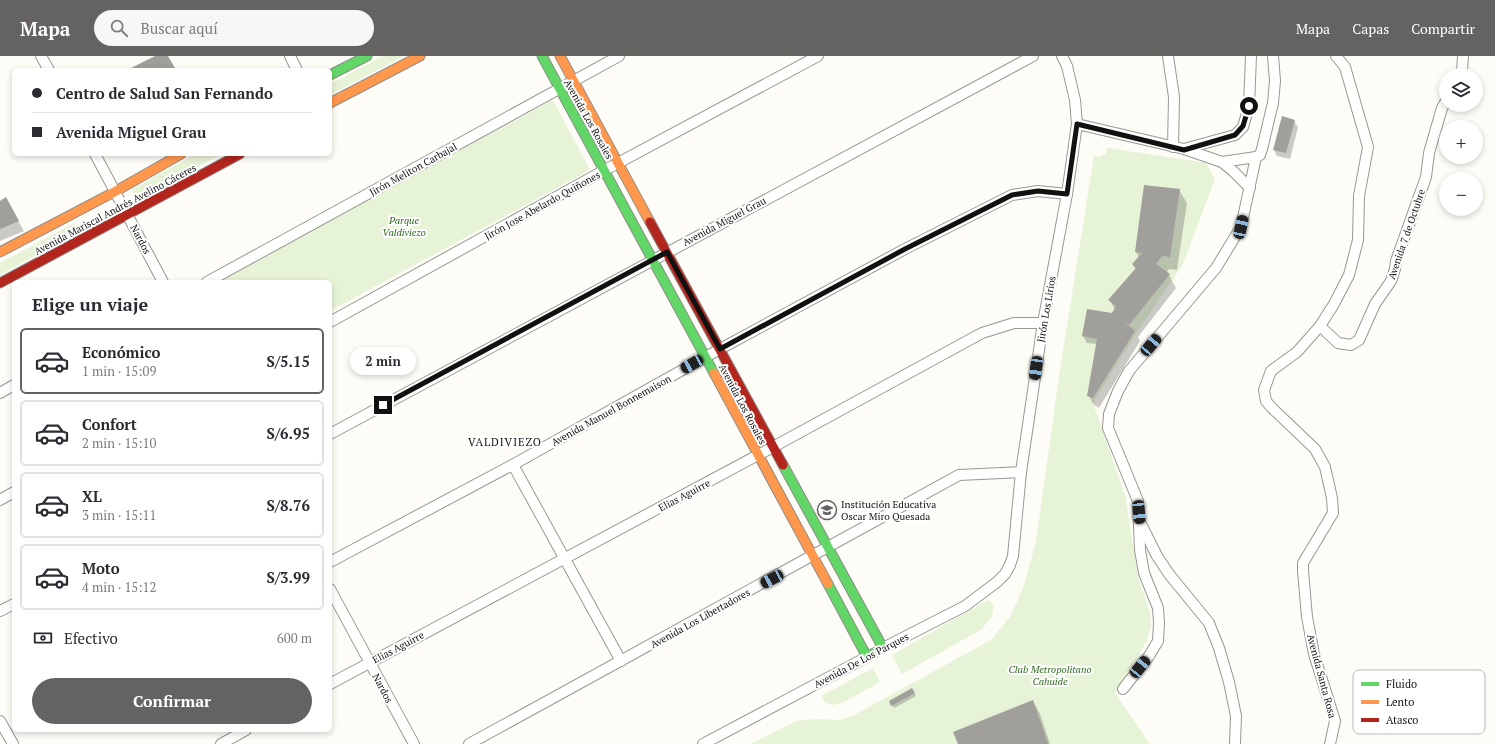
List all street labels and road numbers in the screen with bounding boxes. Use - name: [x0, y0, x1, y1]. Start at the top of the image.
- street label: Avenida Los Rosales: [561, 77, 616, 161]
- street label: Jirón Meliton Carbajal: [367, 140, 459, 199]
- street label: Avenida Mariscal Andrés Avelino Cáceres: [32, 161, 199, 258]
- street label: Jirón Jose Abelardo Quiñones: [482, 168, 602, 243]
- street label: Avenida 7 de Octubre: [1385, 187, 1428, 281]
- street label: Avenida Miguel Grau: [680, 194, 768, 249]
- street label: Nardos: [127, 222, 154, 256]
- street label: Jirón Los Lirios: [1034, 275, 1059, 343]
- street label: Avenida Los Rosales: [716, 362, 769, 447]
- street label: Avenida Manuel Bonnemaison: [549, 372, 673, 449]
- street label: Elias Aguirre: [656, 476, 712, 514]
- street label: Avenida Los Libertadores: [648, 586, 752, 651]
- street label: Elias Aguirre: [370, 628, 426, 666]
- street label: Avenida De Los Parques: [811, 630, 911, 691]
- street label: Avenida Santa Rosa: [1304, 633, 1339, 720]
- street label: Nardos: [369, 671, 396, 705]

